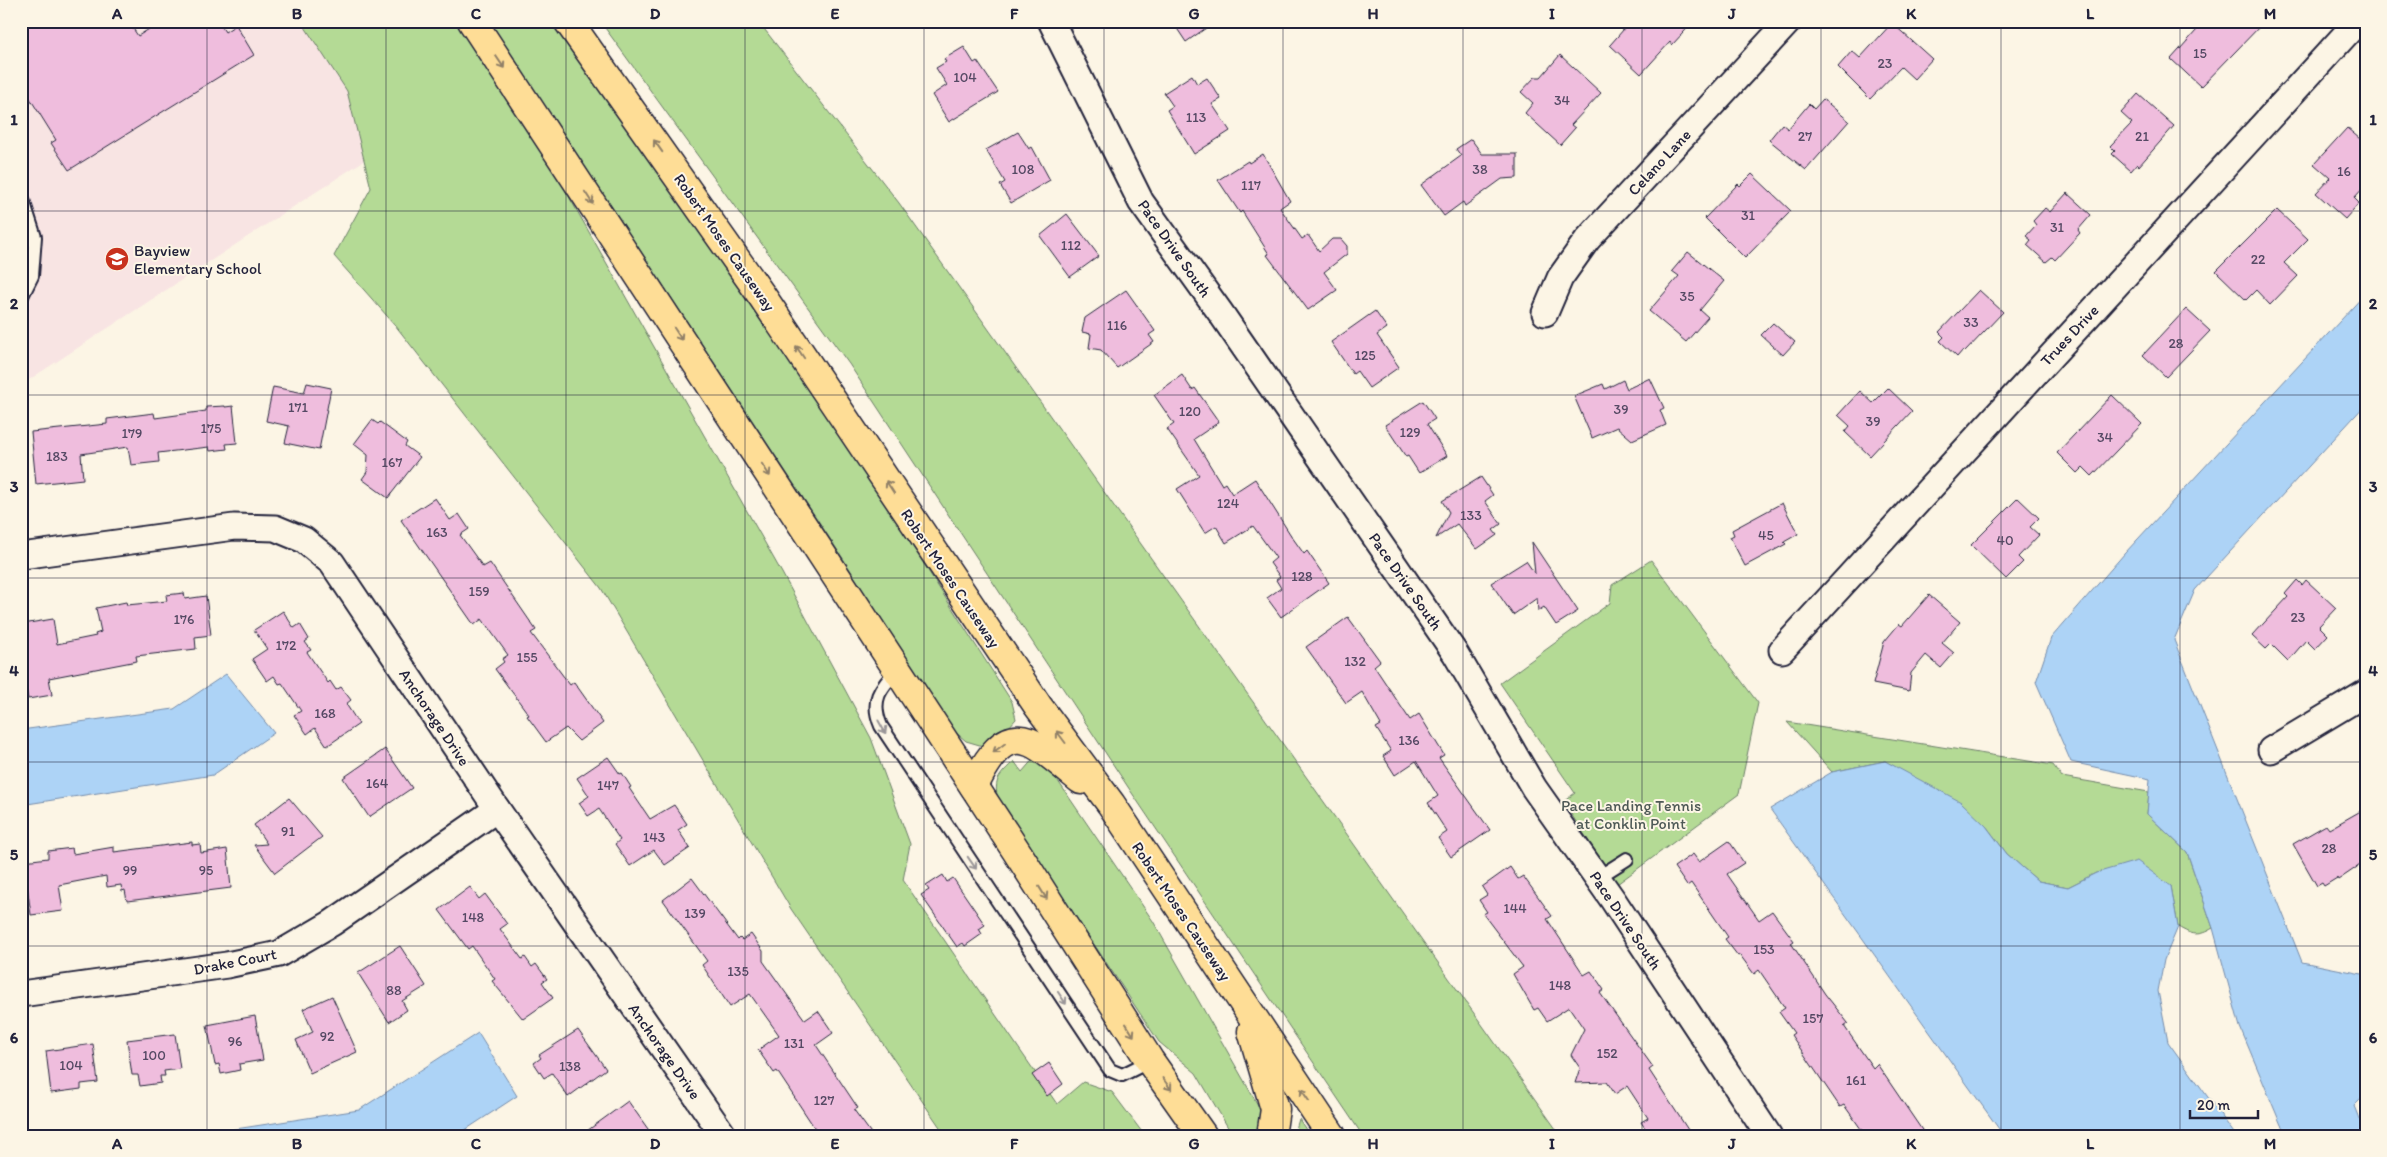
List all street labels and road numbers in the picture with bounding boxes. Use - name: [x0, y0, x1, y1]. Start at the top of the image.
- street label: Celano Lane: [1624, 125, 1695, 199]
- street label: Robert Moses Causeway: [670, 170, 780, 315]
- street label: Pace Drive South: [1134, 196, 1215, 301]
- street label: Trues Drive: [2036, 301, 2103, 370]
- street label: Robert Moses Causeway: [897, 505, 1004, 652]
- street label: Pace Drive South: [1365, 529, 1446, 634]
- street label: Anchorage Drive: [395, 665, 474, 769]
- street label: Robert Moses Causeway: [1128, 838, 1235, 985]
- street label: Pace Drive South: [1586, 867, 1666, 973]
- street label: Drake Court: [192, 944, 278, 979]
- street label: Anchorage Drive: [624, 1000, 705, 1103]

